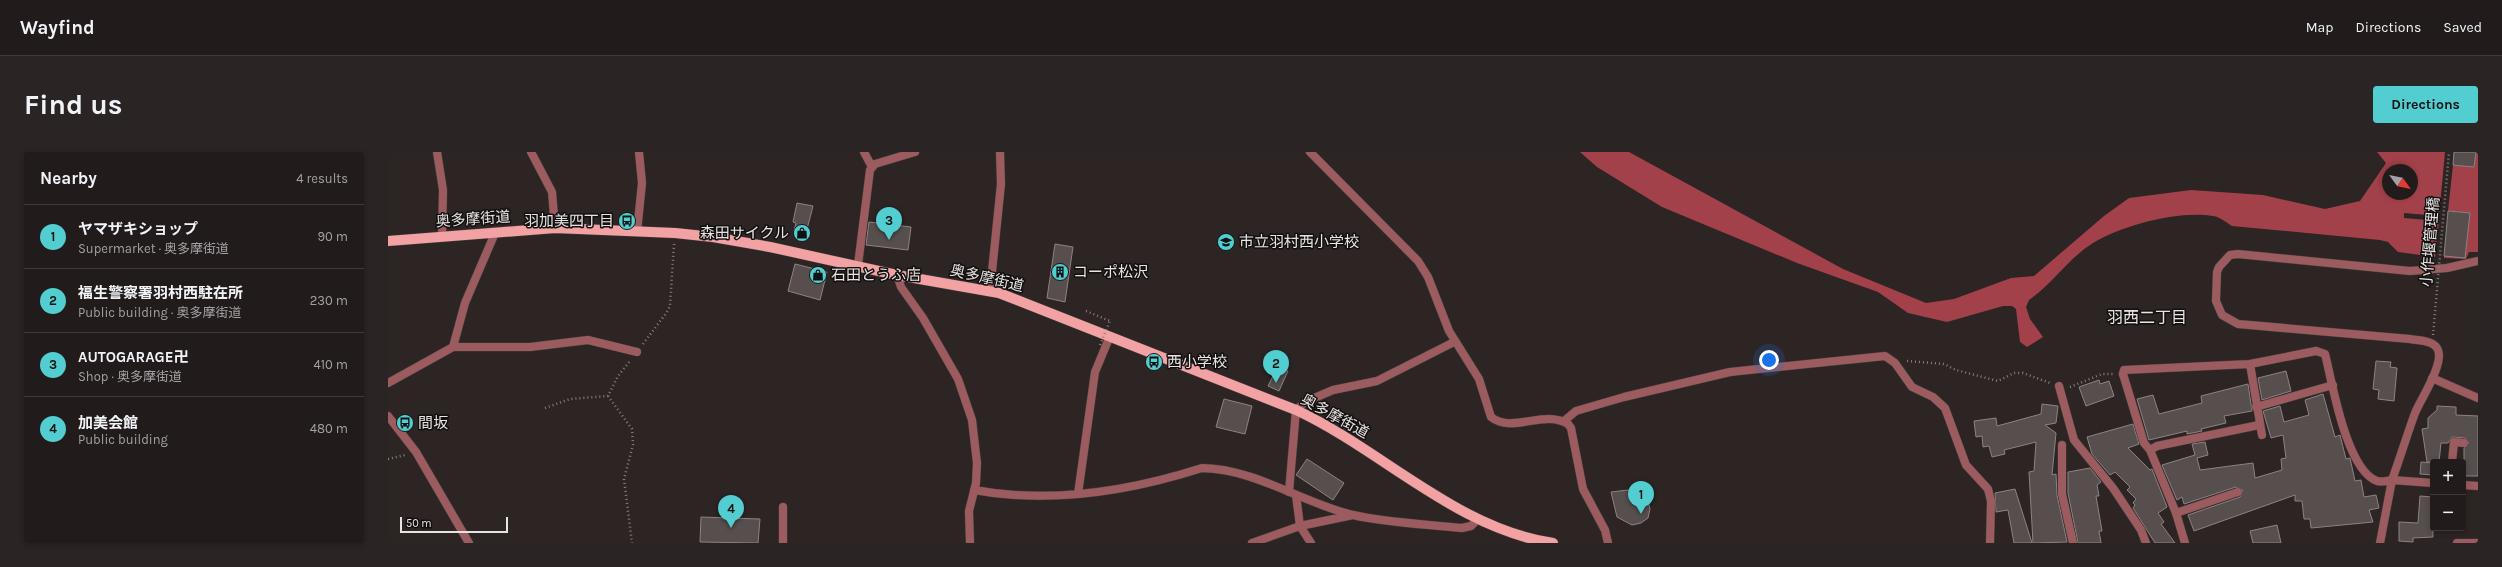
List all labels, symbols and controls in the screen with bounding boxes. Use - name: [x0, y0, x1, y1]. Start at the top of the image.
- text: Wayfind: [20, 17, 95, 39]
- text: Map: [2306, 19, 2334, 36]
- text: Directions: [2356, 19, 2421, 36]
- text: Saved: [2443, 19, 2482, 36]
- button: Directions: [2373, 86, 2478, 123]
- text: Find us: [24, 88, 123, 121]
- north arrow: [2382, 164, 2418, 200]
- text: Nearby: [40, 168, 97, 188]
- text: 4 results: [296, 171, 348, 186]
- street label: 小作堰管理橋: [2417, 196, 2443, 288]
- street label: 奥多摩街道: [435, 207, 511, 231]
- pin: 3: [876, 207, 902, 240]
- bus stop icon: 羽加美四丁目: [617, 211, 637, 231]
- place label: 羽加美四丁目: [524, 212, 614, 230]
- text: ヤマザキショップ: [78, 220, 198, 238]
- shop icon: 森田サイクル: [792, 223, 812, 243]
- place label: 森田サイクル: [700, 224, 789, 242]
- text: 1: [51, 229, 55, 244]
- text: 90 m: [317, 229, 348, 244]
- school or university icon: 市立羽村西小学校: [1216, 232, 1236, 252]
- place label: 市立羽村西小学校: [1239, 233, 1359, 251]
- text: Supermarket · 奥多摩街道: [78, 241, 229, 256]
- street label: 奥多摩街道: [948, 261, 1026, 295]
- building icon: コーポ松沢: [1050, 262, 1070, 282]
- place label: コーポ松沢: [1073, 263, 1148, 281]
- shop icon: 石田とうふ店: [808, 265, 828, 285]
- place label: 石田とうふ店: [831, 266, 921, 284]
- text: 福生警察署羽村西駐在所: [78, 284, 243, 302]
- text: 2: [49, 293, 57, 308]
- text: 230 m: [310, 293, 348, 308]
- text: Public building · 奥多摩街道: [78, 305, 241, 320]
- district label: 羽西二丁目: [2107, 308, 2187, 327]
- text: AUTOGARAGE卍: [78, 348, 188, 366]
- pin: 2: [1263, 350, 1289, 383]
- your location: [1759, 350, 1779, 370]
- bus stop icon: 西小学校: [1144, 352, 1164, 372]
- place label: 西小学校: [1167, 353, 1227, 371]
- text: 3: [49, 357, 57, 372]
- text: 410 m: [313, 357, 348, 372]
- text: Shop · 奥多摩街道: [78, 369, 182, 384]
- street label: 奥多摩街道: [1298, 390, 1372, 442]
- bus stop icon: 間坂: [395, 413, 415, 433]
- text: 加美会館: [78, 414, 138, 432]
- place label: 間坂: [418, 414, 448, 432]
- text: 4: [49, 421, 57, 436]
- text: 480 m: [310, 421, 348, 436]
- text: Public building: [78, 432, 168, 447]
- map controls: [2430, 459, 2466, 531]
- button: +: [2430, 459, 2466, 495]
- pin: 1: [1628, 481, 1654, 514]
- pin: 4: [718, 495, 744, 528]
- button: −: [2430, 495, 2466, 531]
- scale bar: [400, 515, 508, 534]
- text: 50 m: [406, 517, 432, 530]

